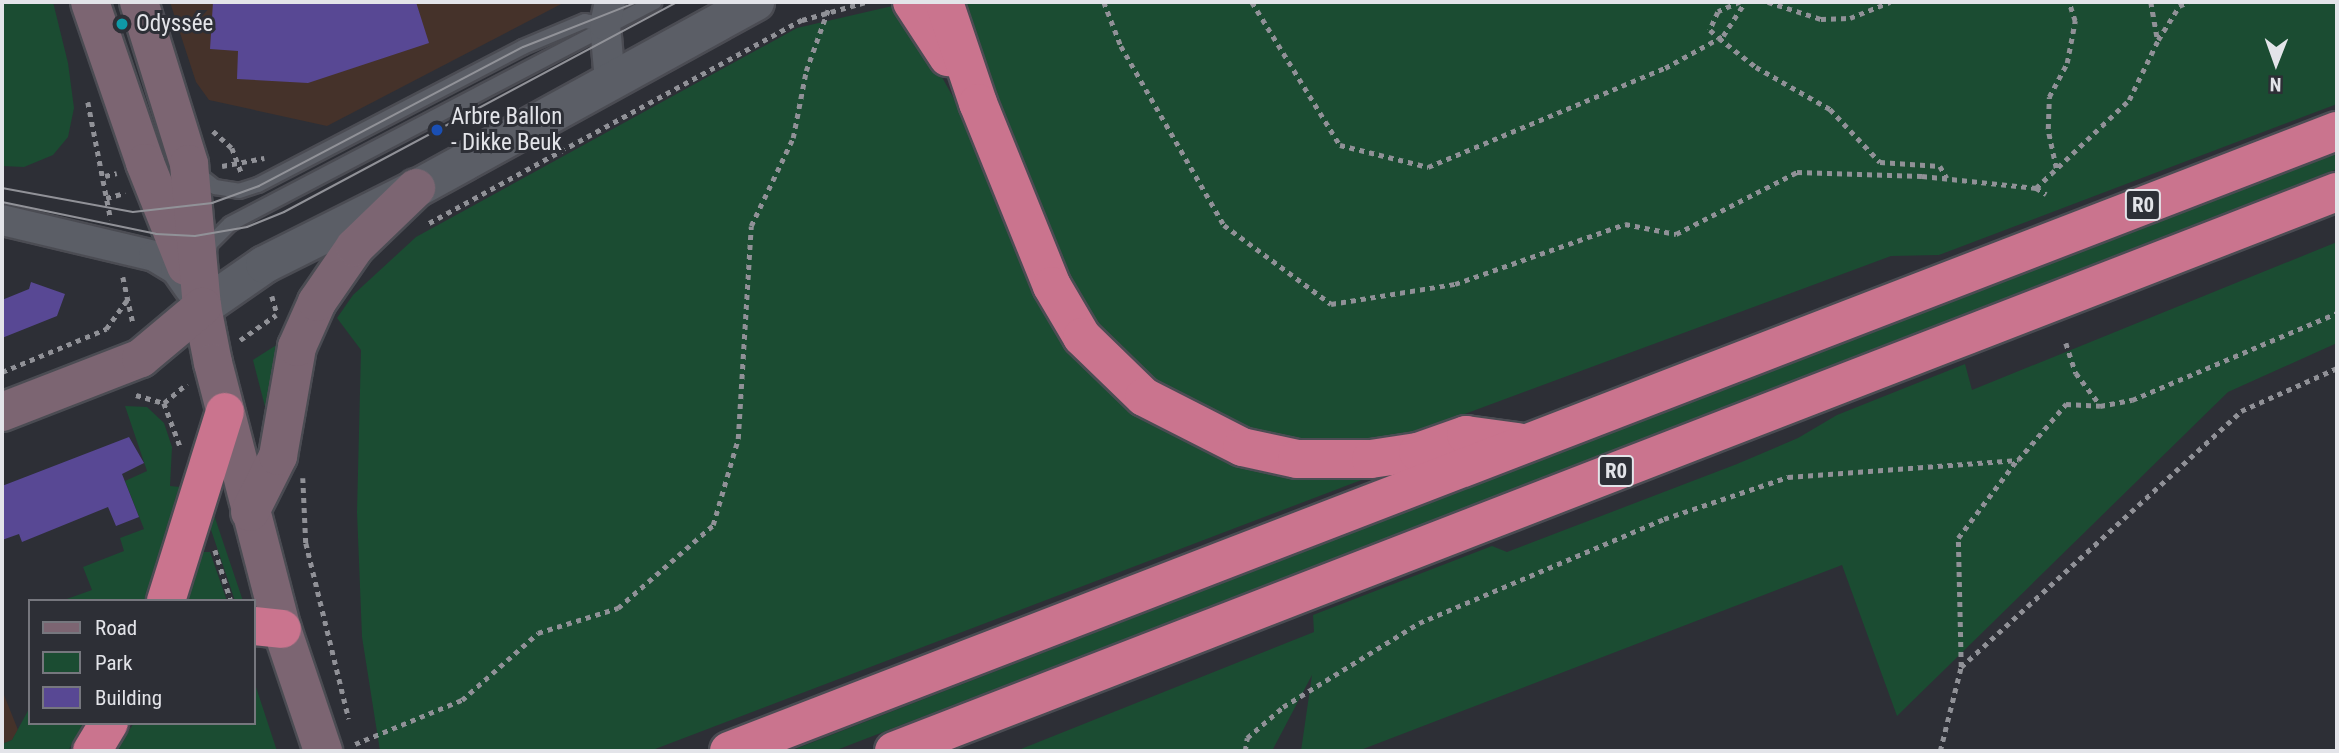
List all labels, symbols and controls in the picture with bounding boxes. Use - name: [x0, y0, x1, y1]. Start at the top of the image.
- place label: Odyssée: [136, 10, 213, 38]
- marker: Odyssée: [114, 16, 130, 32]
- north arrow: [2241, 28, 2311, 98]
- text: N: [2270, 73, 2282, 96]
- place label: Arbre Ballon - Dikke Beuk: [451, 103, 562, 157]
- marker: Arbre Ballon - Dikke Beuk: [429, 122, 445, 138]
- road number: R0: [2124, 188, 2162, 222]
- road number: R0: [1597, 454, 1635, 489]
- legend: [28, 599, 256, 725]
- text: Road: [95, 616, 137, 640]
- text: Park: [95, 651, 132, 675]
- text: Building: [95, 686, 162, 710]

